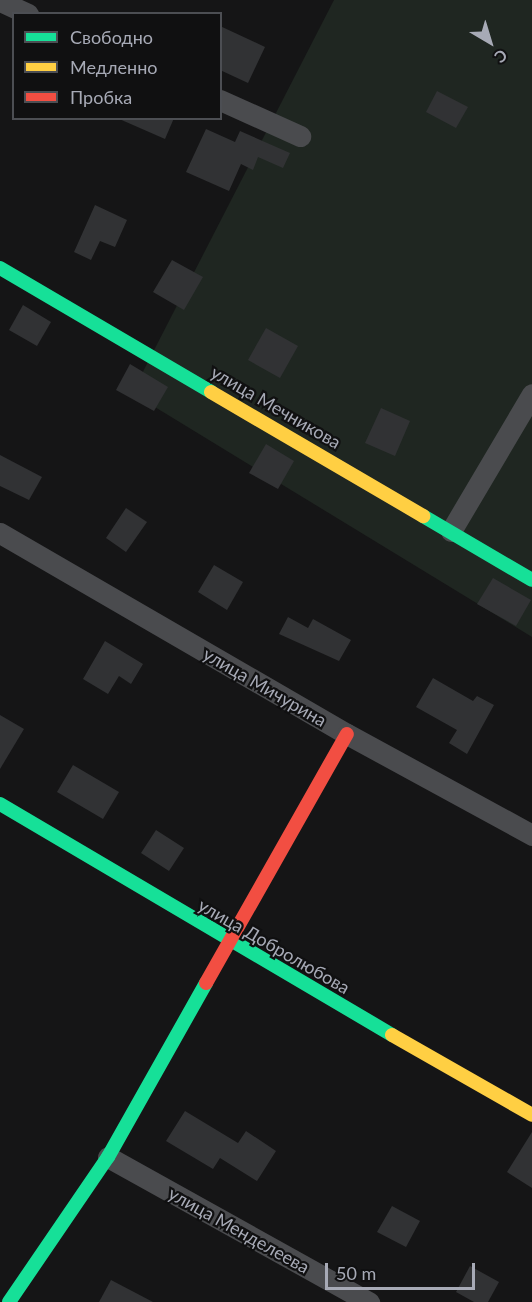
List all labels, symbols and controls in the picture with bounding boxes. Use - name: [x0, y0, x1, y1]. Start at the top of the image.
- legend: [12, 12, 222, 120]
- north arrow: [460, 12, 520, 72]
- text: Свободно: [70, 26, 153, 48]
- text: С: [491, 46, 511, 67]
- text: Медленно: [70, 56, 158, 78]
- text: Пробка: [70, 86, 132, 108]
- street label: улица Мечникова: [207, 361, 345, 453]
- street label: улица Мичурина: [200, 643, 330, 731]
- street label: улица Добролюбова: [194, 894, 354, 998]
- street label: улица Менделеева: [165, 1182, 313, 1278]
- scale bar: [328, 1251, 478, 1289]
- text: 50 m: [336, 1262, 376, 1284]

